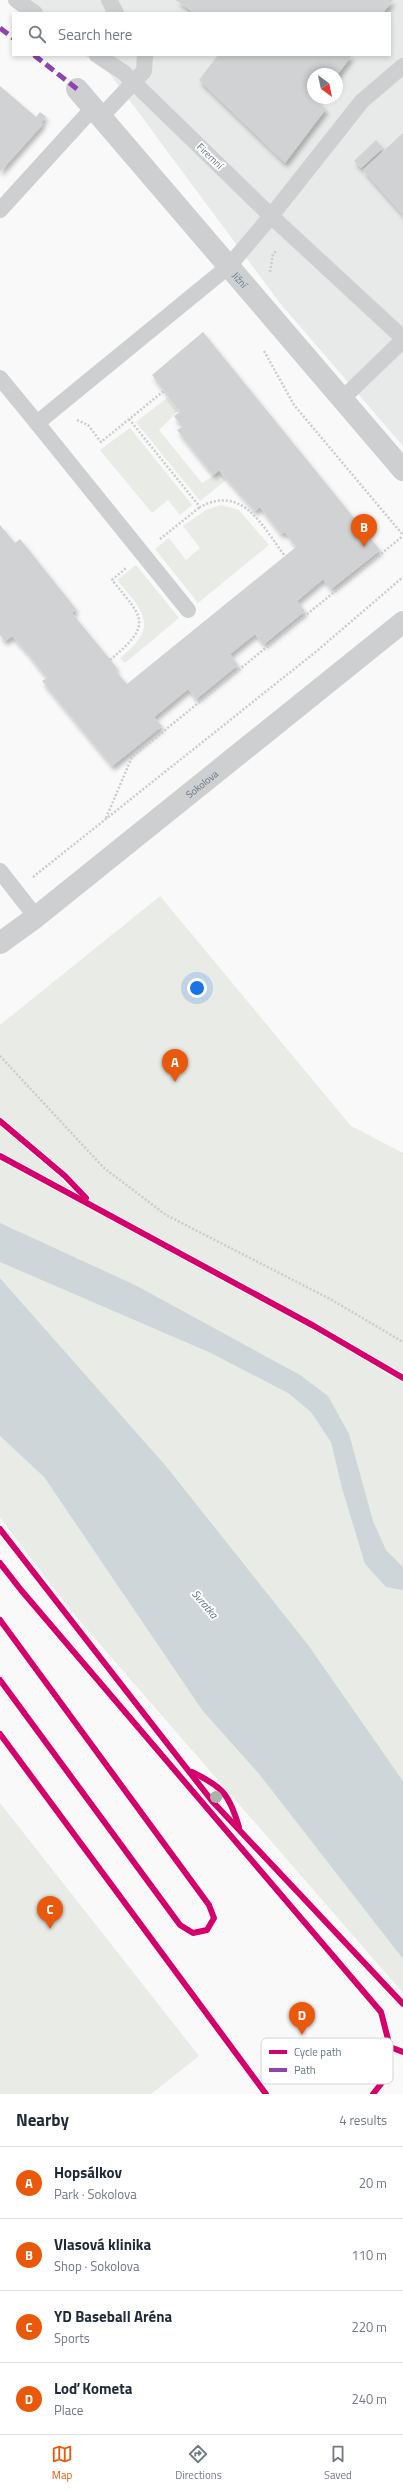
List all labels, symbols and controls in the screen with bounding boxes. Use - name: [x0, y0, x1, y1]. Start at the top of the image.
- search box: [12, 12, 391, 56]
- icon: search: [26, 23, 48, 45]
- text: Search here: [58, 23, 132, 46]
- north arrow: [307, 68, 343, 104]
- street label: Firemní: [193, 140, 227, 173]
- street label: Jižní: [229, 268, 252, 292]
- pin: B: [351, 514, 377, 547]
- street label: Sokolova: [182, 766, 221, 802]
- your location: [187, 978, 207, 998]
- pin: A: [162, 1049, 188, 1082]
- water label: Svratka: [188, 1586, 222, 1622]
- pin: C: [37, 1896, 63, 1929]
- pin: D: [289, 2002, 315, 2035]
- legend: [261, 2038, 393, 2084]
- text: Cycle path: [294, 2044, 342, 2060]
- text: Path: [294, 2062, 316, 2078]
- text: Nearby: [16, 2107, 69, 2133]
- text: 4 results: [339, 2110, 387, 2130]
- text: Hopsálkov: [54, 2161, 122, 2184]
- text: A: [25, 2173, 33, 2193]
- text: 20 m: [359, 2173, 387, 2193]
- text: Park · Sokolova: [54, 2184, 137, 2204]
- text: Vlasová klinika: [54, 2233, 151, 2256]
- text: B: [25, 2245, 33, 2265]
- text: 110 m: [351, 2245, 387, 2265]
- text: Shop · Sokolova: [54, 2256, 140, 2276]
- text: YD Baseball Aréna: [54, 2305, 172, 2328]
- text: C: [25, 2317, 33, 2337]
- text: 220 m: [351, 2317, 387, 2337]
- text: Sports: [54, 2328, 90, 2348]
- text: Loď Kometa: [54, 2377, 132, 2400]
- text: D: [25, 2389, 33, 2409]
- text: 240 m: [351, 2389, 387, 2409]
- text: Place: [54, 2400, 83, 2420]
- tab: Map: [51, 2443, 73, 2483]
- tab: Directions: [175, 2443, 222, 2483]
- tab: Saved: [324, 2443, 352, 2483]

